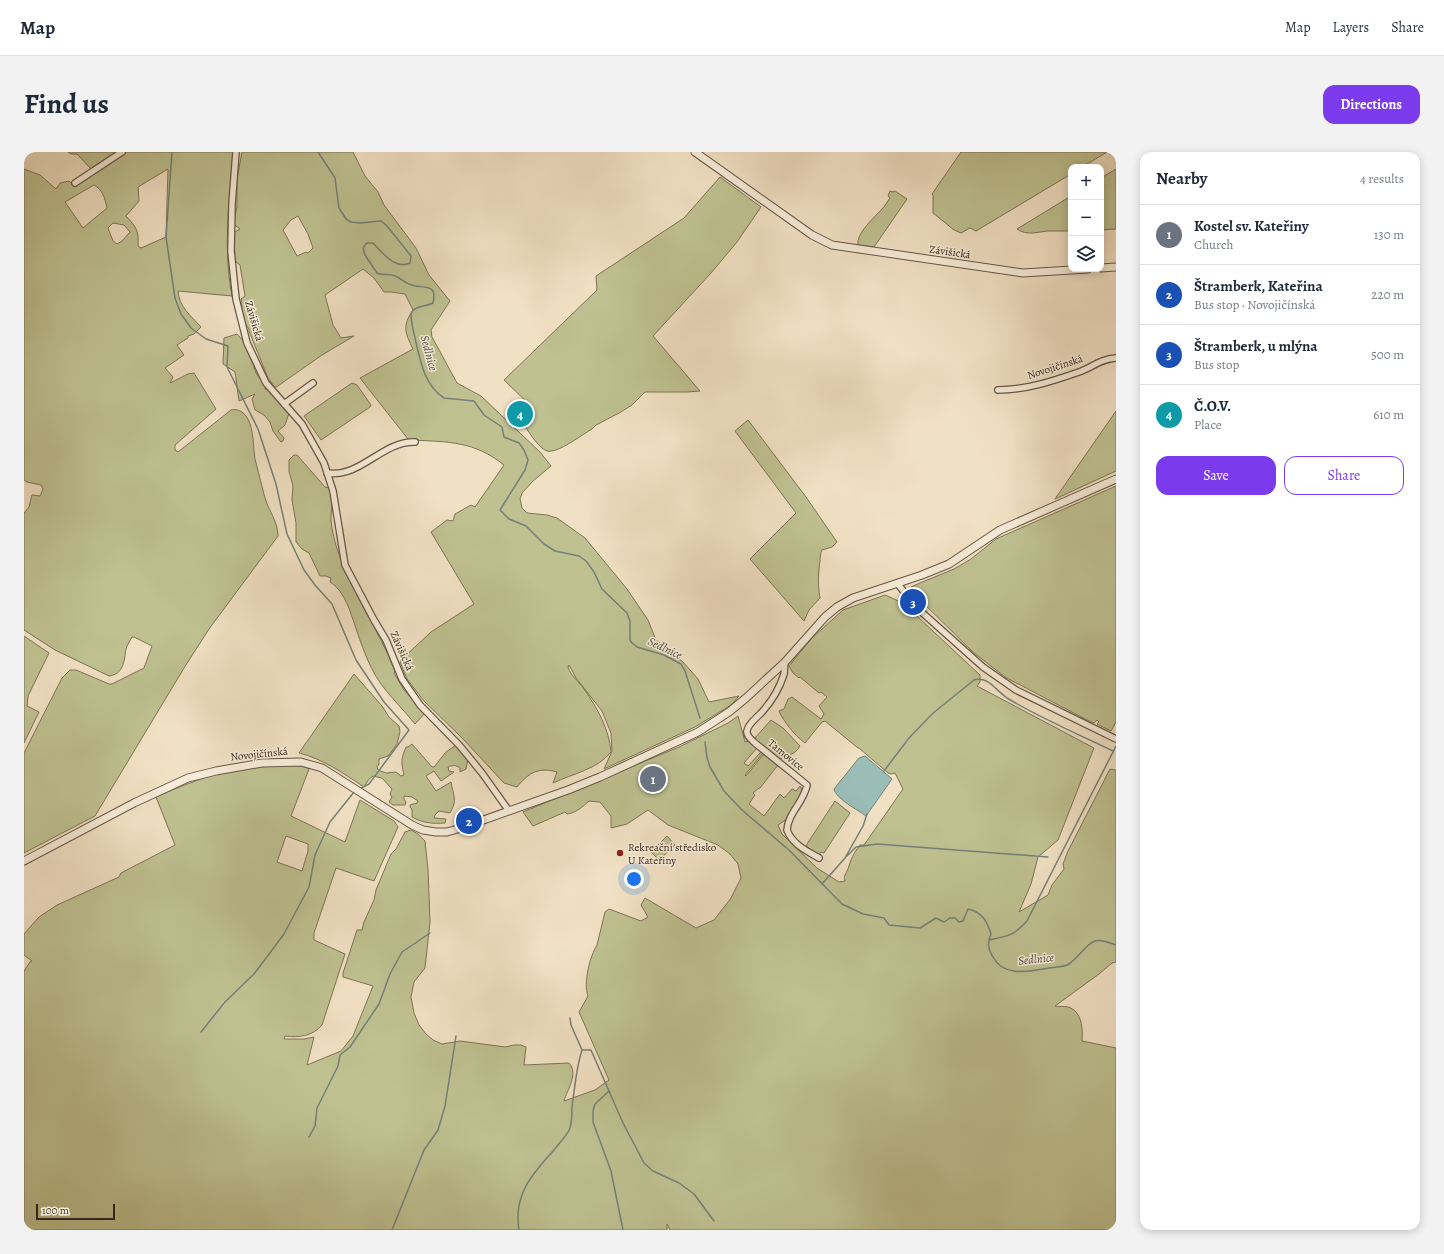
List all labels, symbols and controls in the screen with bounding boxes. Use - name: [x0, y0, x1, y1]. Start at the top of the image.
- text: Map: [20, 15, 55, 41]
- text: Map: [1285, 18, 1311, 37]
- text: Layers: [1333, 18, 1369, 37]
- text: Share: [1391, 18, 1424, 37]
- text: Find us: [24, 85, 109, 123]
- button: Directions: [1323, 85, 1420, 124]
- map controls: [1068, 164, 1104, 272]
- button: +: [1068, 164, 1104, 200]
- text: Nearby: [1156, 167, 1207, 190]
- text: 4 results: [1360, 170, 1404, 187]
- button: −: [1068, 200, 1104, 236]
- text: Kostel sv. Kateřiny: [1194, 216, 1309, 236]
- text: 1: [1167, 226, 1171, 243]
- text: 130 m: [1374, 226, 1404, 243]
- button: layers: [1068, 236, 1104, 272]
- text: Church: [1194, 236, 1233, 253]
- street label: Závišická: [928, 242, 973, 262]
- text: Štramberk, Kateřina: [1194, 276, 1323, 296]
- text: 2: [1166, 286, 1172, 303]
- text: 220 m: [1371, 286, 1404, 303]
- text: Bus stop · Novojičínská: [1194, 296, 1315, 313]
- street label: Závišická: [241, 299, 267, 344]
- water label: Sedlnice: [417, 333, 442, 373]
- text: Štramberk, u mlýna: [1194, 336, 1318, 356]
- text: 3: [1166, 346, 1172, 363]
- text: 500 m: [1371, 346, 1404, 363]
- street label: Novojičínská: [1025, 351, 1086, 383]
- text: Bus stop: [1194, 356, 1239, 373]
- text: Č.O.V.: [1194, 396, 1231, 416]
- pin: 4: [507, 399, 533, 429]
- text: 4: [1166, 406, 1172, 423]
- text: 610 m: [1373, 406, 1404, 423]
- text: Place: [1194, 416, 1222, 433]
- button: Save: [1156, 456, 1276, 495]
- button: Share: [1284, 456, 1404, 495]
- pin: 3: [900, 587, 926, 617]
- street label: Závišická: [387, 629, 418, 674]
- water label: Sedlnice: [645, 633, 685, 663]
- street label: Tamovice: [765, 736, 807, 774]
- street label: Novojičínská: [230, 743, 289, 764]
- pin: 1: [640, 764, 666, 794]
- pin: 2: [456, 806, 482, 836]
- place label: Rekreační středisko U Kateřiny: [628, 840, 717, 868]
- marker: Rekreační středisko U Kateřiny: [615, 848, 625, 858]
- your location: [624, 869, 644, 889]
- water label: Sedlnice: [1017, 949, 1055, 969]
- scale bar: [36, 1202, 115, 1221]
- text: 100 m: [42, 1203, 69, 1218]

